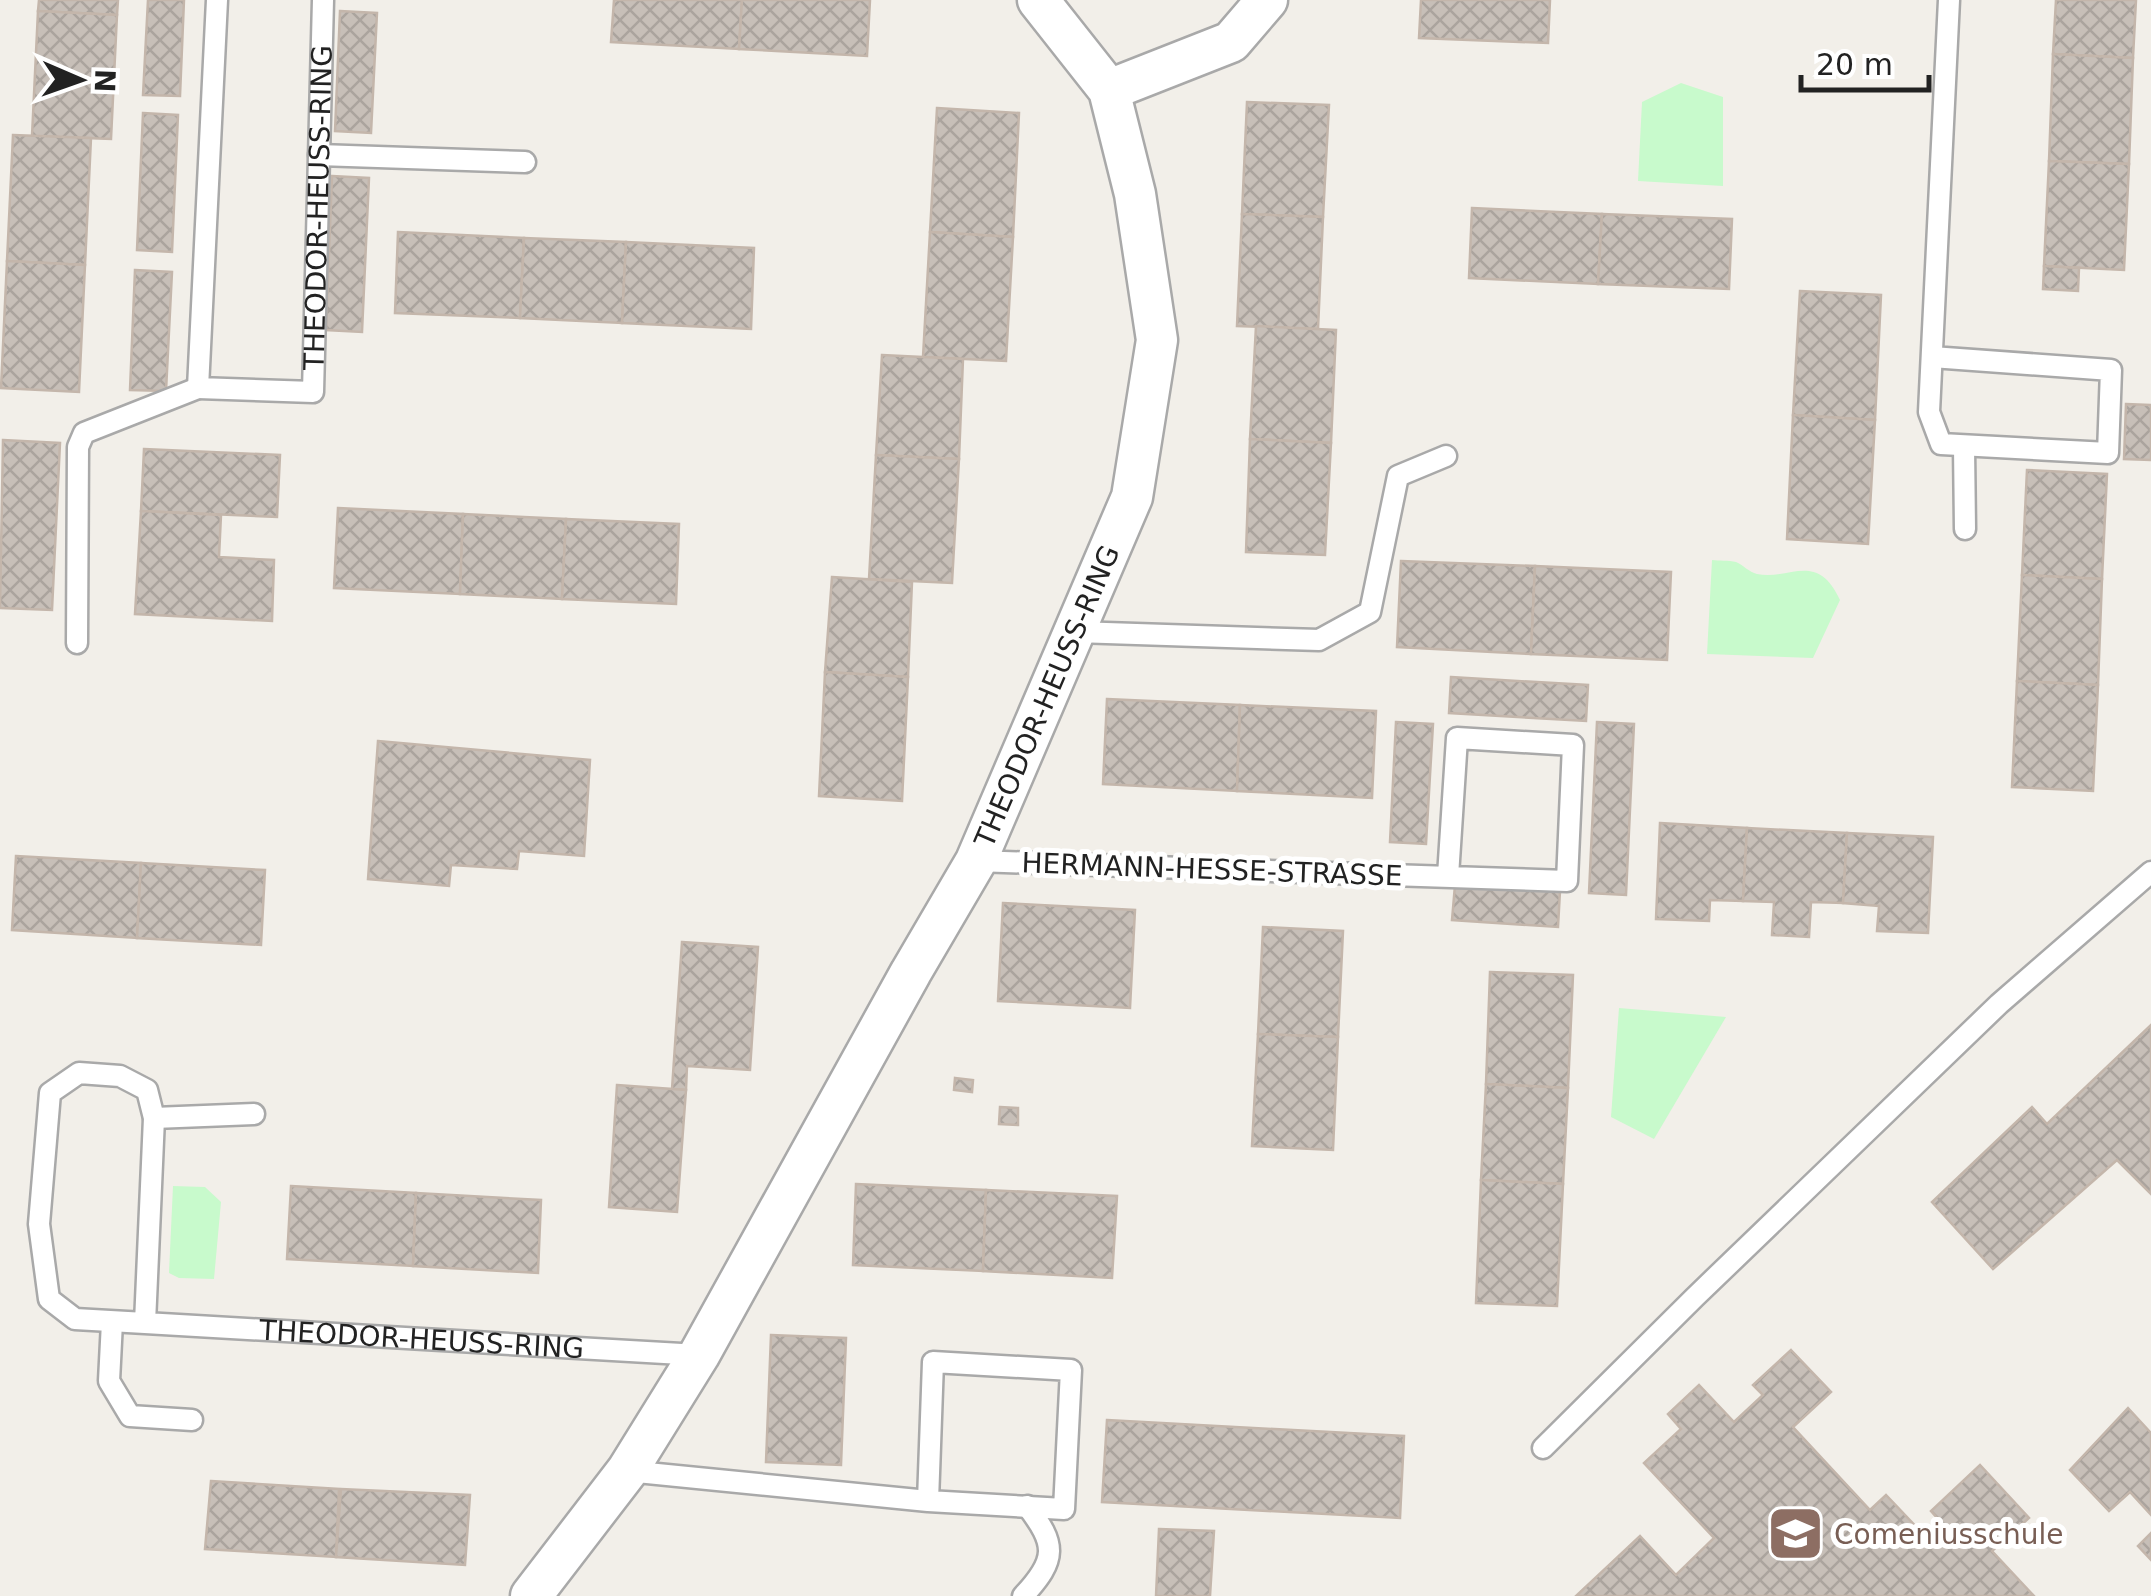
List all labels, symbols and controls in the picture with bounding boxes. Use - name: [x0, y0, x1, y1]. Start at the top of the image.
- north arrow: [30, 30, 130, 130]
- scale bar: [1801, 30, 1928, 92]
- street label: THEODOR-HEUSS-RING: [298, 45, 339, 372]
- text: 20 m: [1816, 47, 1893, 82]
- text: N: [88, 69, 121, 93]
- street label: THEODOR-HEUSS-RING: [968, 540, 1126, 853]
- street label: HERMANN-HESSE-STRASSE: [1021, 846, 1403, 893]
- street label: THEODOR-HEUSS-RING: [257, 1314, 585, 1365]
- school or university icon: Comeniusschule: [1765, 1504, 1825, 1564]
- place label: Comeniusschule: [1834, 1518, 2064, 1551]

